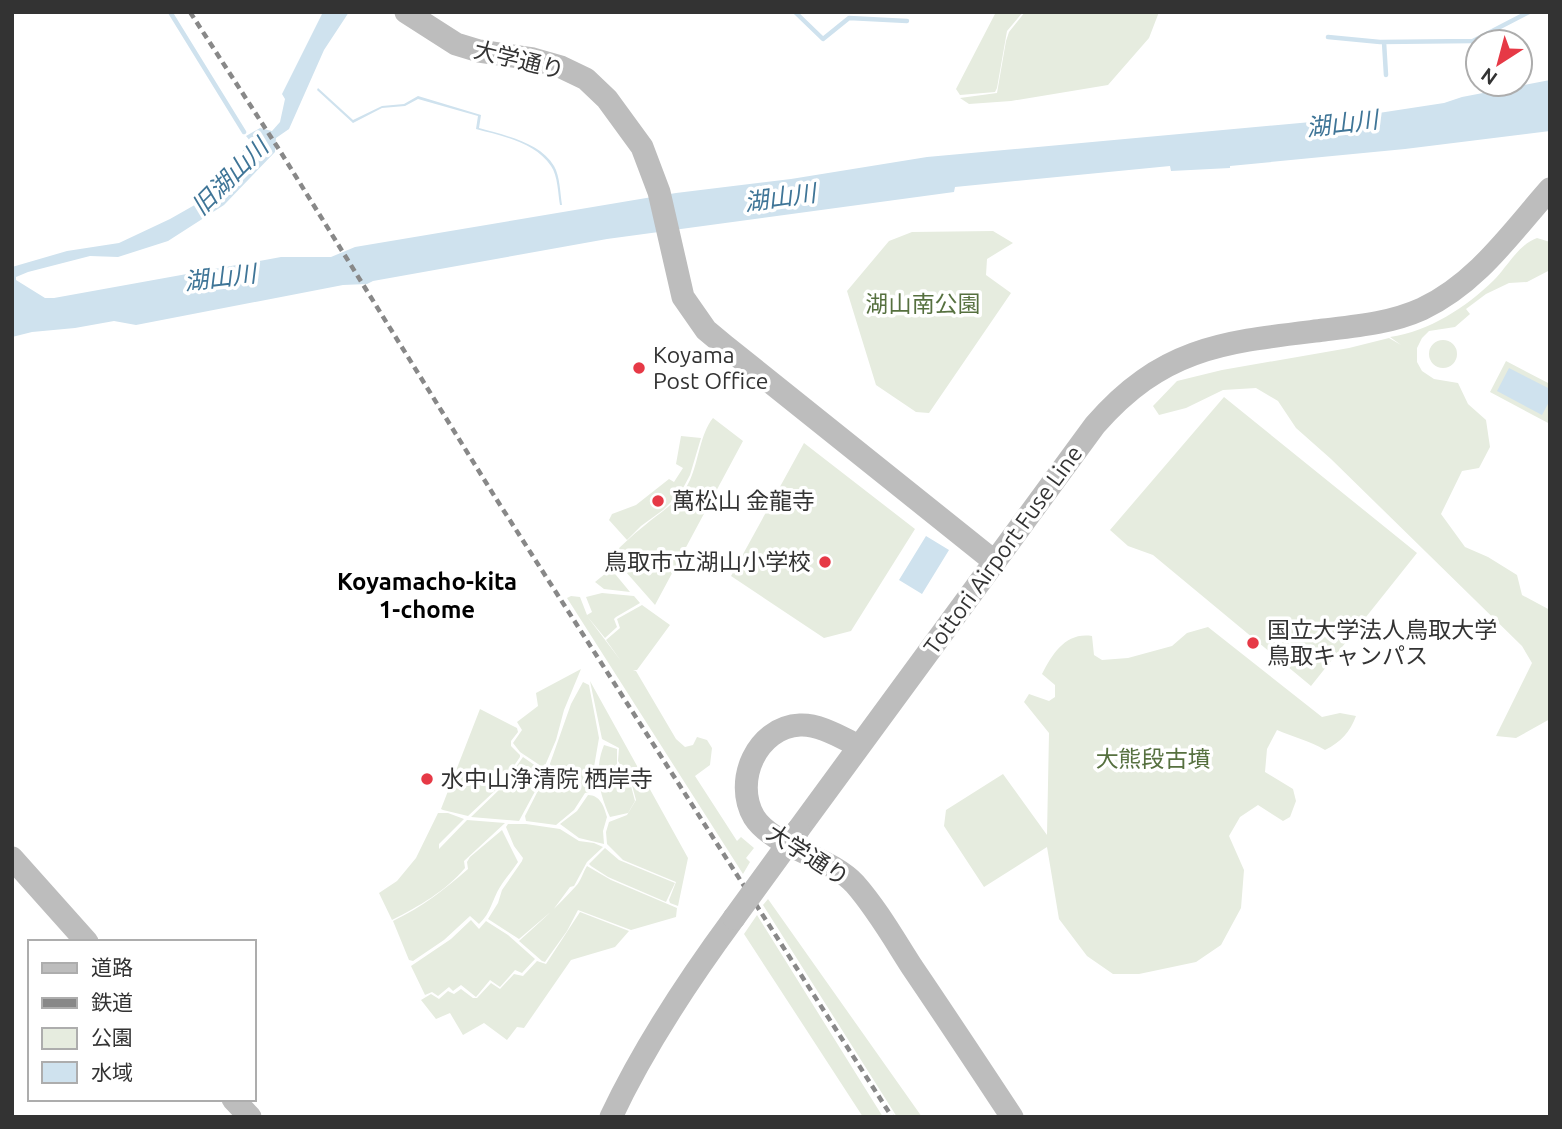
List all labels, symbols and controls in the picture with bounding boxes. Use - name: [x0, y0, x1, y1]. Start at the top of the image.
- north arrow: [1464, 28, 1534, 98]
- street label: 大学通り: [471, 36, 567, 83]
- text: N: [1477, 64, 1501, 90]
- water label: 湖山川: [1305, 105, 1382, 141]
- water label: 旧湖山川: [186, 131, 275, 220]
- water label: 湖山川: [742, 179, 820, 216]
- water label: 湖山川: [183, 259, 260, 295]
- park label: 湖山南公園: [866, 291, 981, 316]
- place label: Koyama Post Office: [653, 342, 769, 393]
- marker: Koyama Post Office: [631, 360, 647, 376]
- street label: Tottori Airport Fuse Line: [919, 441, 1087, 659]
- place label: 萬松山 金龍寺: [672, 488, 815, 513]
- marker: 萬松山 金龍寺: [650, 493, 666, 509]
- place label: 鳥取市立湖山小学校: [604, 549, 811, 574]
- marker: 鳥取市立湖山小学校: [817, 554, 833, 570]
- district label: Koyamacho-kita 1-chome: [337, 568, 517, 623]
- place label: 国立大学法人鳥取大学 鳥取キャンパス: [1267, 617, 1497, 668]
- marker: 国立大学法人鳥取大学 鳥取キャンパス: [1245, 635, 1261, 651]
- park label: 大熊段古墳: [1096, 746, 1211, 771]
- place label: 水中山浄清院 栖岸寺: [441, 766, 653, 791]
- marker: 水中山浄清院 栖岸寺: [419, 771, 435, 787]
- street label: 大学通り: [763, 819, 854, 890]
- legend: [28, 940, 256, 1101]
- text: 道路: [91, 955, 133, 979]
- text: 鉄道: [91, 990, 133, 1014]
- text: 公園: [91, 1025, 133, 1049]
- text: 水域: [91, 1060, 133, 1084]

